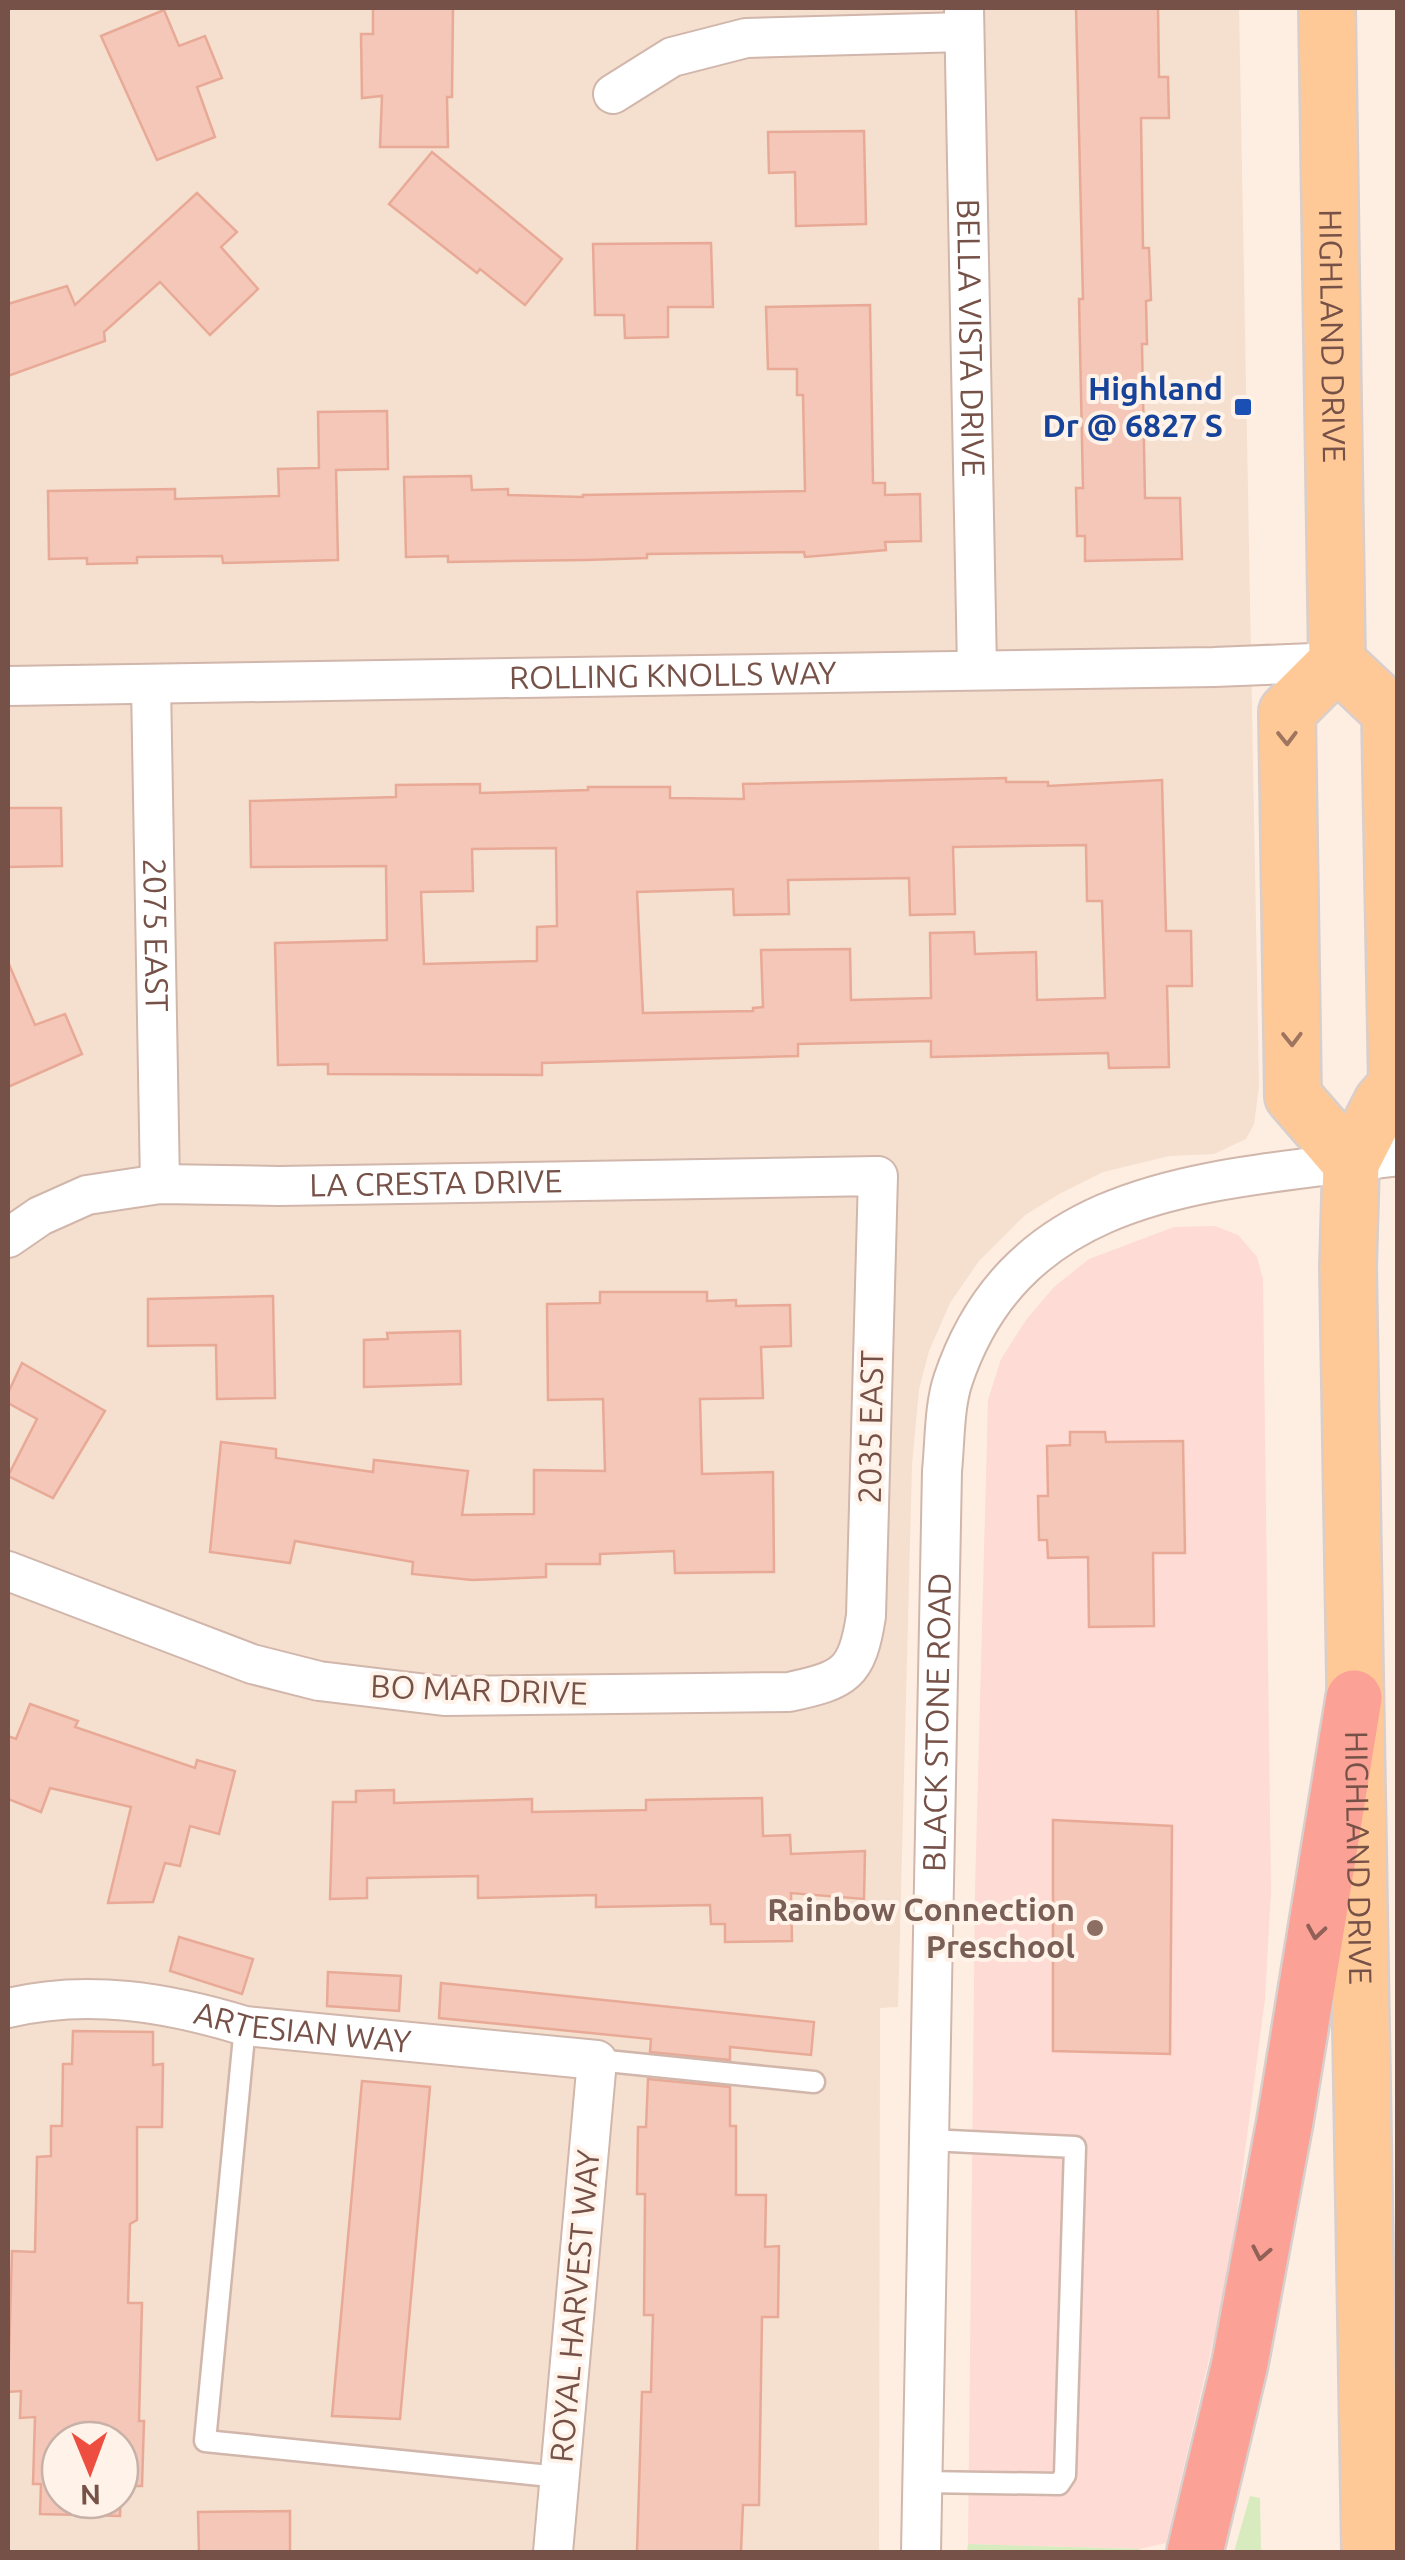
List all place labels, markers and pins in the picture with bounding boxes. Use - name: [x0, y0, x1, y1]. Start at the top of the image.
- place label: Highland Dr @ 6827 S: [1042, 370, 1223, 443]
- marker: Highland Dr @ 6827 S: [1232, 396, 1254, 418]
- place label: Rainbow Connection Preschool: [767, 1891, 1075, 1964]
- marker: Rainbow Connection Preschool: [1084, 1917, 1106, 1939]

